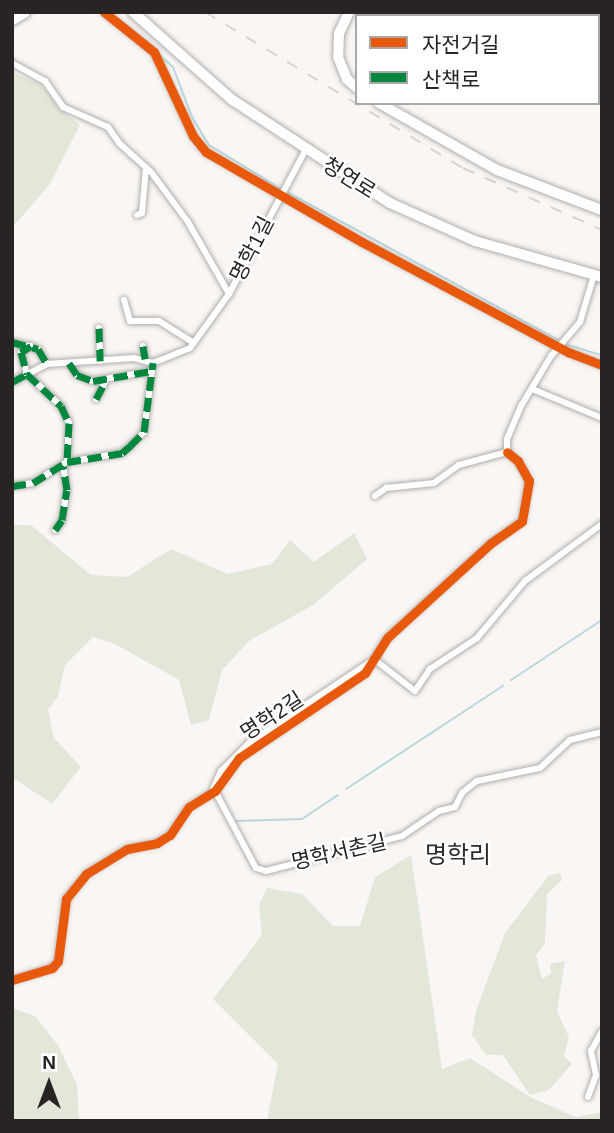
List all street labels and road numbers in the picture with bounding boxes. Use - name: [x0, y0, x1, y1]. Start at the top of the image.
- street label: 청연로: [318, 152, 380, 204]
- street label: 명학1길: [225, 212, 279, 286]
- street label: 명학2길: [236, 686, 308, 746]
- street label: 명학서촌길: [289, 829, 389, 875]

